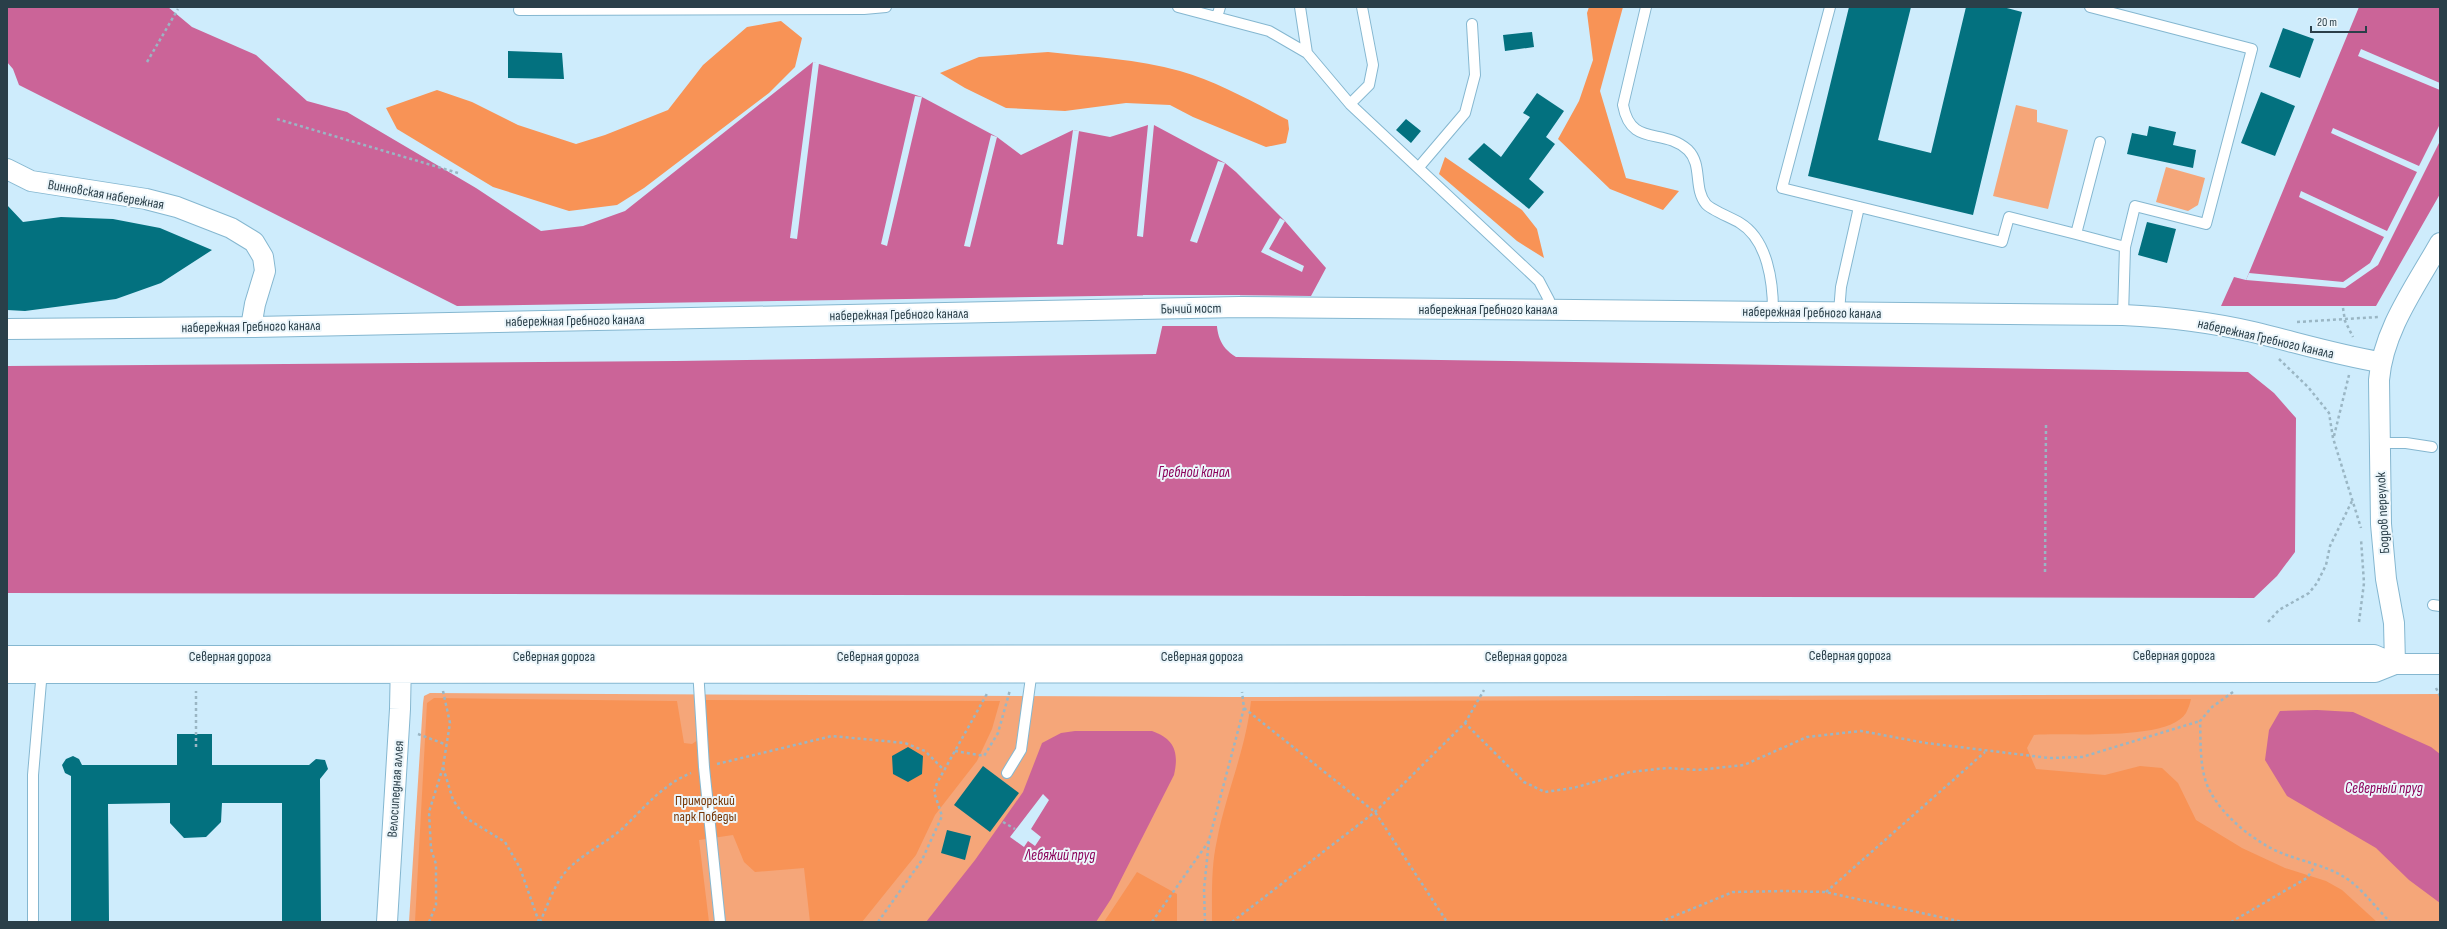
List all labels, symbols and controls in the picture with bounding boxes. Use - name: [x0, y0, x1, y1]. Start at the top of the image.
- scale bar: [2311, 8, 2366, 34]
- text: 20 m: [2317, 15, 2337, 30]
- street label: Винновская набережная: [46, 176, 165, 213]
- street label: Бычий мост: [1160, 299, 1222, 318]
- street label: набережная Гребного канала: [1418, 301, 1558, 318]
- street label: набережная Гребного канала: [1742, 303, 1882, 322]
- street label: набережная Гребного канала: [829, 305, 969, 324]
- street label: набережная Гребного канала: [505, 311, 645, 330]
- street label: набережная Гребного канала: [2196, 315, 2336, 362]
- street label: набережная Гребного канала: [181, 317, 321, 336]
- water label: Гребной канал: [1158, 463, 1230, 482]
- street label: Бодров переулок: [2372, 471, 2393, 554]
- street label: Северная дорога: [1809, 647, 1891, 664]
- street label: Северная дорога: [2133, 647, 2215, 664]
- street label: Северная дорога: [189, 648, 271, 665]
- street label: Северная дорога: [513, 648, 595, 665]
- street label: Северная дорога: [837, 648, 919, 665]
- street label: Северная дорога: [1161, 648, 1243, 665]
- street label: Северная дорога: [1485, 648, 1567, 665]
- street label: Велосипедная аллея: [384, 740, 407, 838]
- water label: Северный пруд: [2345, 779, 2423, 798]
- park label: Приморский парк Победы: [674, 792, 736, 825]
- water label: Лебяжий пруд: [1024, 846, 1095, 865]

